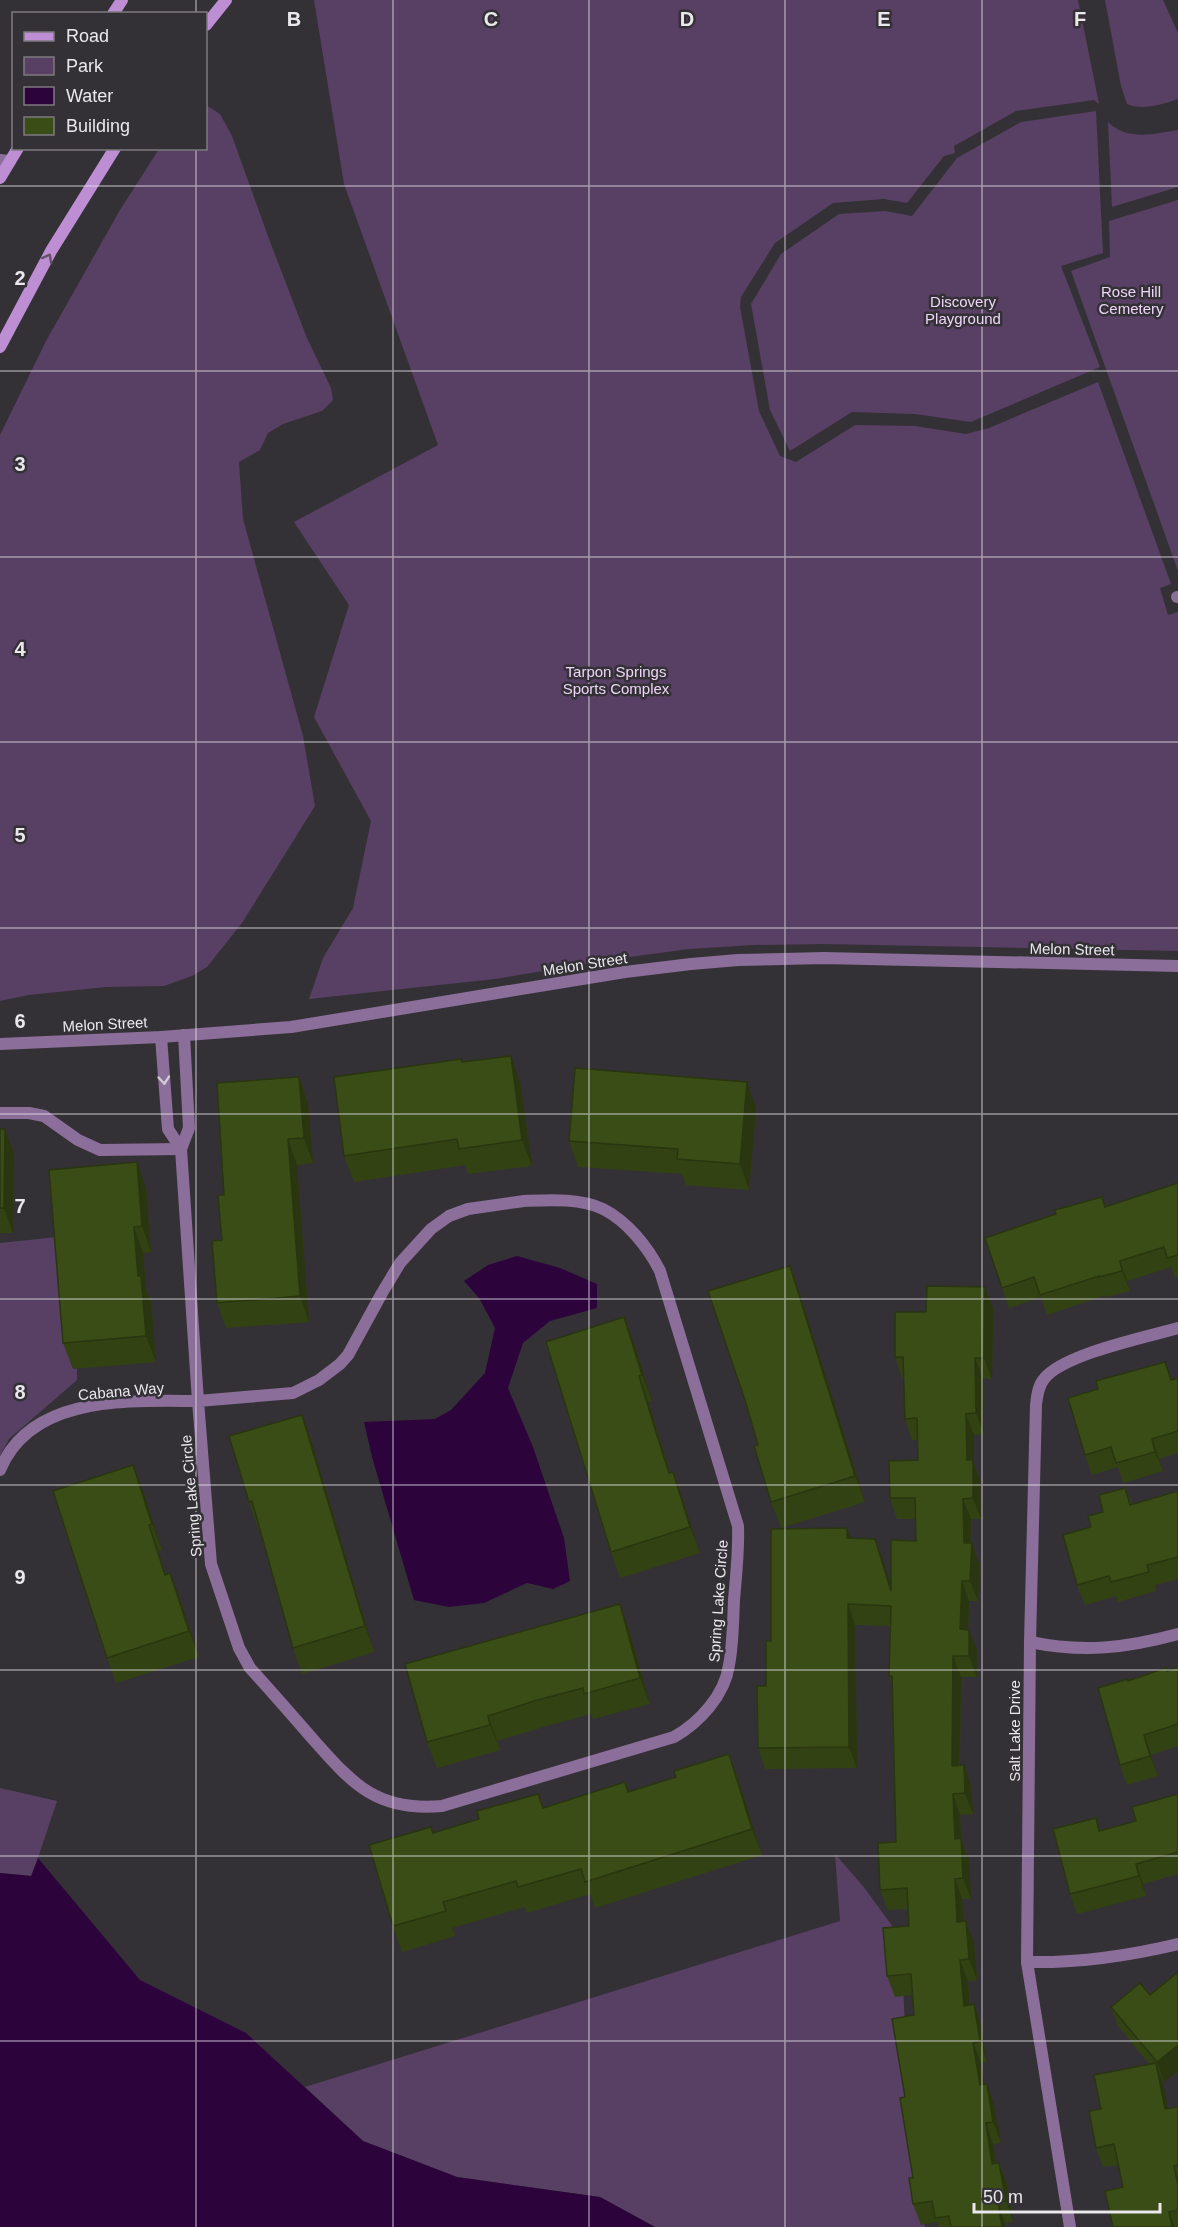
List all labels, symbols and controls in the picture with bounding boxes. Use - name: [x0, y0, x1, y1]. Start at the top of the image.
- text: B: [287, 8, 301, 30]
- text: C: [484, 8, 498, 30]
- text: D: [680, 8, 694, 30]
- text: E: [877, 8, 891, 30]
- text: F: [1074, 8, 1086, 30]
- legend: [12, 12, 207, 150]
- text: Road: [66, 26, 109, 46]
- text: Park: [66, 56, 104, 76]
- text: Water: [66, 86, 113, 106]
- text: Building: [66, 116, 130, 136]
- one-way arrow: [41, 254, 52, 264]
- text: 2: [14, 267, 26, 289]
- park label: Rose Hill Cemetery: [1098, 283, 1164, 317]
- park label: Discovery Playground: [925, 293, 1001, 327]
- text: 3: [14, 453, 26, 475]
- text: 4: [14, 638, 26, 660]
- park label: Tarpon Springs Sports Complex: [563, 663, 670, 697]
- text: 5: [14, 824, 26, 846]
- street label: Melon Street: [1029, 940, 1115, 958]
- street label: Melon Street: [542, 949, 629, 979]
- text: 6: [14, 1010, 26, 1032]
- street label: Melon Street: [62, 1013, 149, 1035]
- one-way arrow: [157, 1075, 170, 1084]
- text: 7: [14, 1195, 26, 1217]
- street label: Cabana Way: [77, 1379, 165, 1403]
- text: 8: [14, 1381, 26, 1403]
- street label: Spring Lake Circle: [177, 1434, 205, 1558]
- street label: Spring Lake Circle: [705, 1539, 731, 1663]
- text: 9: [14, 1566, 26, 1588]
- street label: Salt Lake Drive: [1006, 1680, 1023, 1782]
- scale bar: [974, 2176, 1160, 2214]
- text: 50 m: [983, 2187, 1023, 2207]

